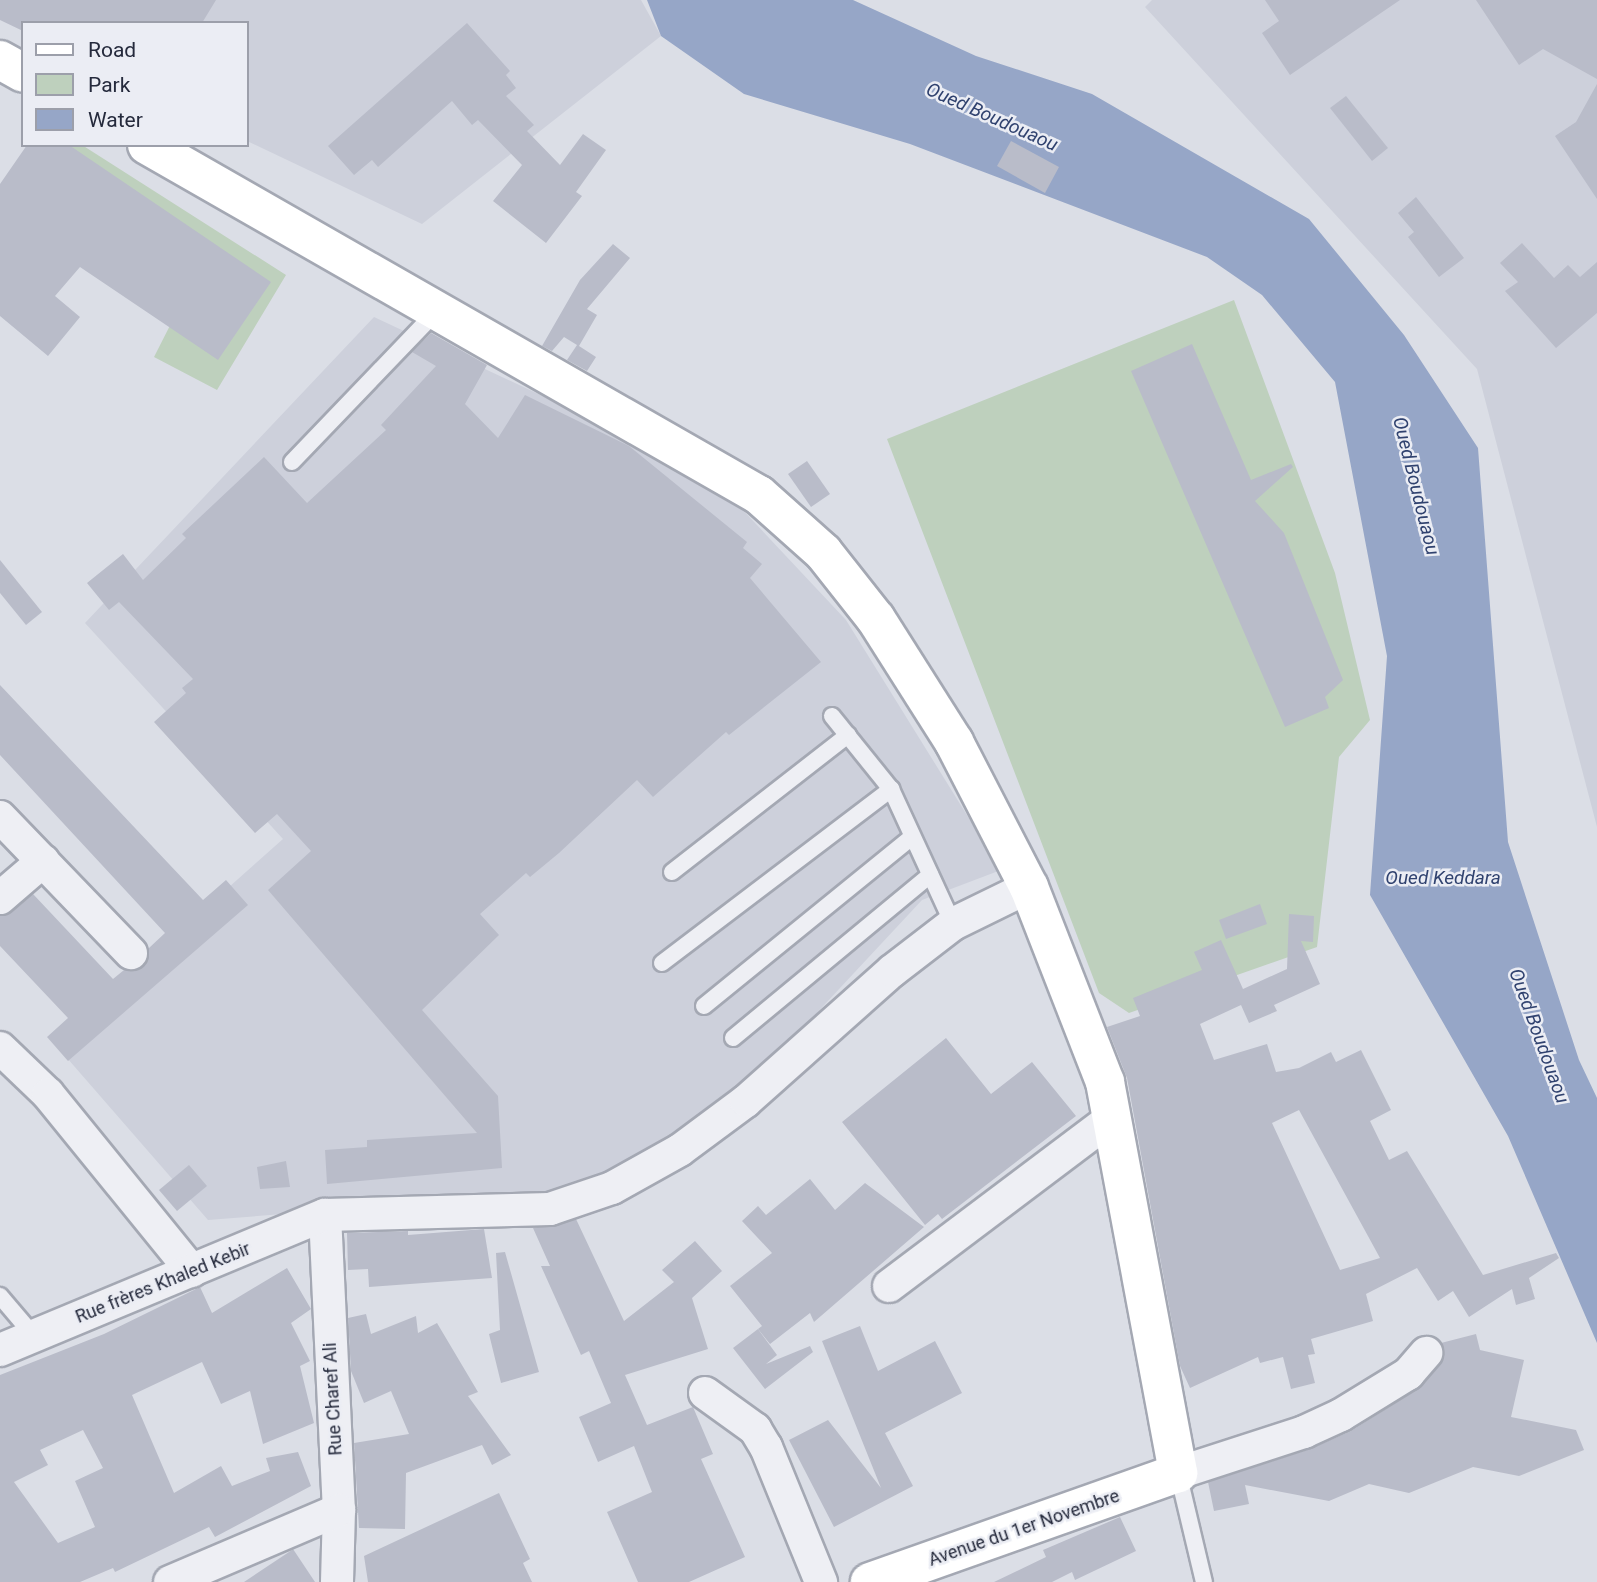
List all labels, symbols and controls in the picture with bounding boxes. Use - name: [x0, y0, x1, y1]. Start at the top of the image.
- legend: [21, 21, 248, 147]
- text: Road: [88, 38, 136, 62]
- text: Park: [88, 73, 130, 97]
- water label: Oued Boudouaou: [923, 78, 1061, 156]
- text: Water: [88, 108, 143, 132]
- water label: Oued Boudouaou: [1388, 415, 1444, 557]
- water label: Oued Keddara: [1385, 867, 1501, 889]
- water label: Oued Boudouaou: [1504, 966, 1574, 1106]
- street label: Rue frères Khaled Kebir: [72, 1238, 254, 1328]
- street label: Rue Charef Ali: [319, 1342, 347, 1456]
- street label: Avenue du 1er Novembre: [926, 1485, 1122, 1571]

